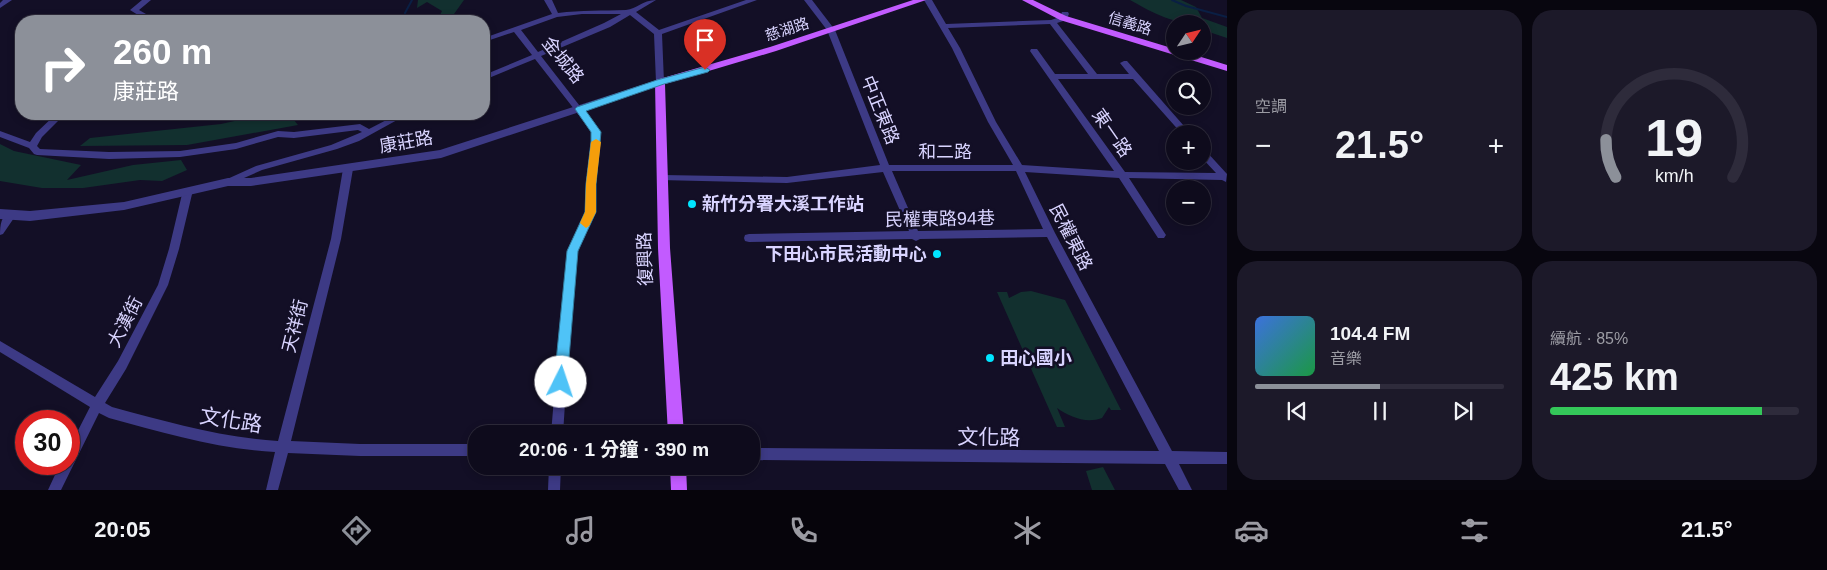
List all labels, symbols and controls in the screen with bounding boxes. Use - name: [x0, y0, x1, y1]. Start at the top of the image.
- street label: 信義路: [1106, 8, 1154, 38]
- street label: 慈湖路: [763, 14, 811, 44]
- north arrow: [1166, 15, 1211, 60]
- map controls: [1166, 15, 1211, 225]
- pin: [684, 19, 726, 70]
- icon: arrive: [691, 26, 719, 54]
- text: 260 m: [113, 32, 212, 71]
- street label: 金城路: [538, 33, 588, 87]
- icon: right: [30, 35, 95, 100]
- button: search: [1166, 70, 1211, 115]
- street label: 中正東路: [857, 73, 903, 147]
- text: 康莊路: [113, 79, 179, 104]
- text: 空調: [1255, 98, 1287, 115]
- street label: 東一路: [1088, 105, 1136, 161]
- text: 19: [1646, 109, 1703, 167]
- text: 21.5°: [1335, 124, 1424, 166]
- button: +: [1166, 125, 1211, 170]
- street label: 康莊路: [378, 127, 434, 157]
- text: −: [1255, 130, 1271, 161]
- text: +: [1488, 130, 1504, 161]
- street label: 和二路: [918, 142, 972, 162]
- text: km/h: [1655, 166, 1694, 186]
- button: −: [1166, 180, 1211, 225]
- place label: 新竹分署大溪工作站: [702, 194, 864, 214]
- marker: 新竹分署大溪工作站: [686, 198, 698, 210]
- street label: 民權東路: [1046, 200, 1096, 274]
- street label: 民權東路94巷: [885, 208, 995, 230]
- street label: 復興路: [634, 232, 656, 286]
- place label: 下田心市民活動中心: [765, 244, 927, 264]
- marker: 下田心市民活動中心: [931, 248, 943, 260]
- street label: 大漢街: [104, 293, 146, 351]
- street label: 天祥街: [279, 297, 311, 355]
- text: 104.4 FM: [1330, 323, 1410, 344]
- text: 續航 · 85%: [1550, 330, 1628, 347]
- place label: 田心國小: [1000, 348, 1072, 368]
- text: 音樂: [1330, 350, 1362, 367]
- marker: 田心國小: [984, 352, 996, 364]
- position arrow: [534, 355, 586, 407]
- text: 425 km: [1550, 356, 1679, 398]
- icon: previous: [1283, 397, 1311, 425]
- icon: pause: [1366, 397, 1394, 425]
- icon: next: [1449, 397, 1477, 425]
- street label: 文化路: [198, 404, 264, 436]
- speed limit sign: 30: [15, 410, 80, 475]
- street label: 文化路: [957, 425, 1021, 449]
- text: 20:06 · 1 分鐘 · 390 m: [519, 439, 709, 460]
- icon: directions: [339, 513, 374, 548]
- icon: music: [563, 513, 598, 548]
- icon: phone: [786, 513, 821, 548]
- icon: climate: [1010, 513, 1045, 548]
- icon: car: [1234, 513, 1269, 548]
- icon: filters: [1457, 513, 1492, 548]
- text: 20:05: [94, 517, 151, 542]
- text: 21.5°: [1681, 517, 1733, 542]

